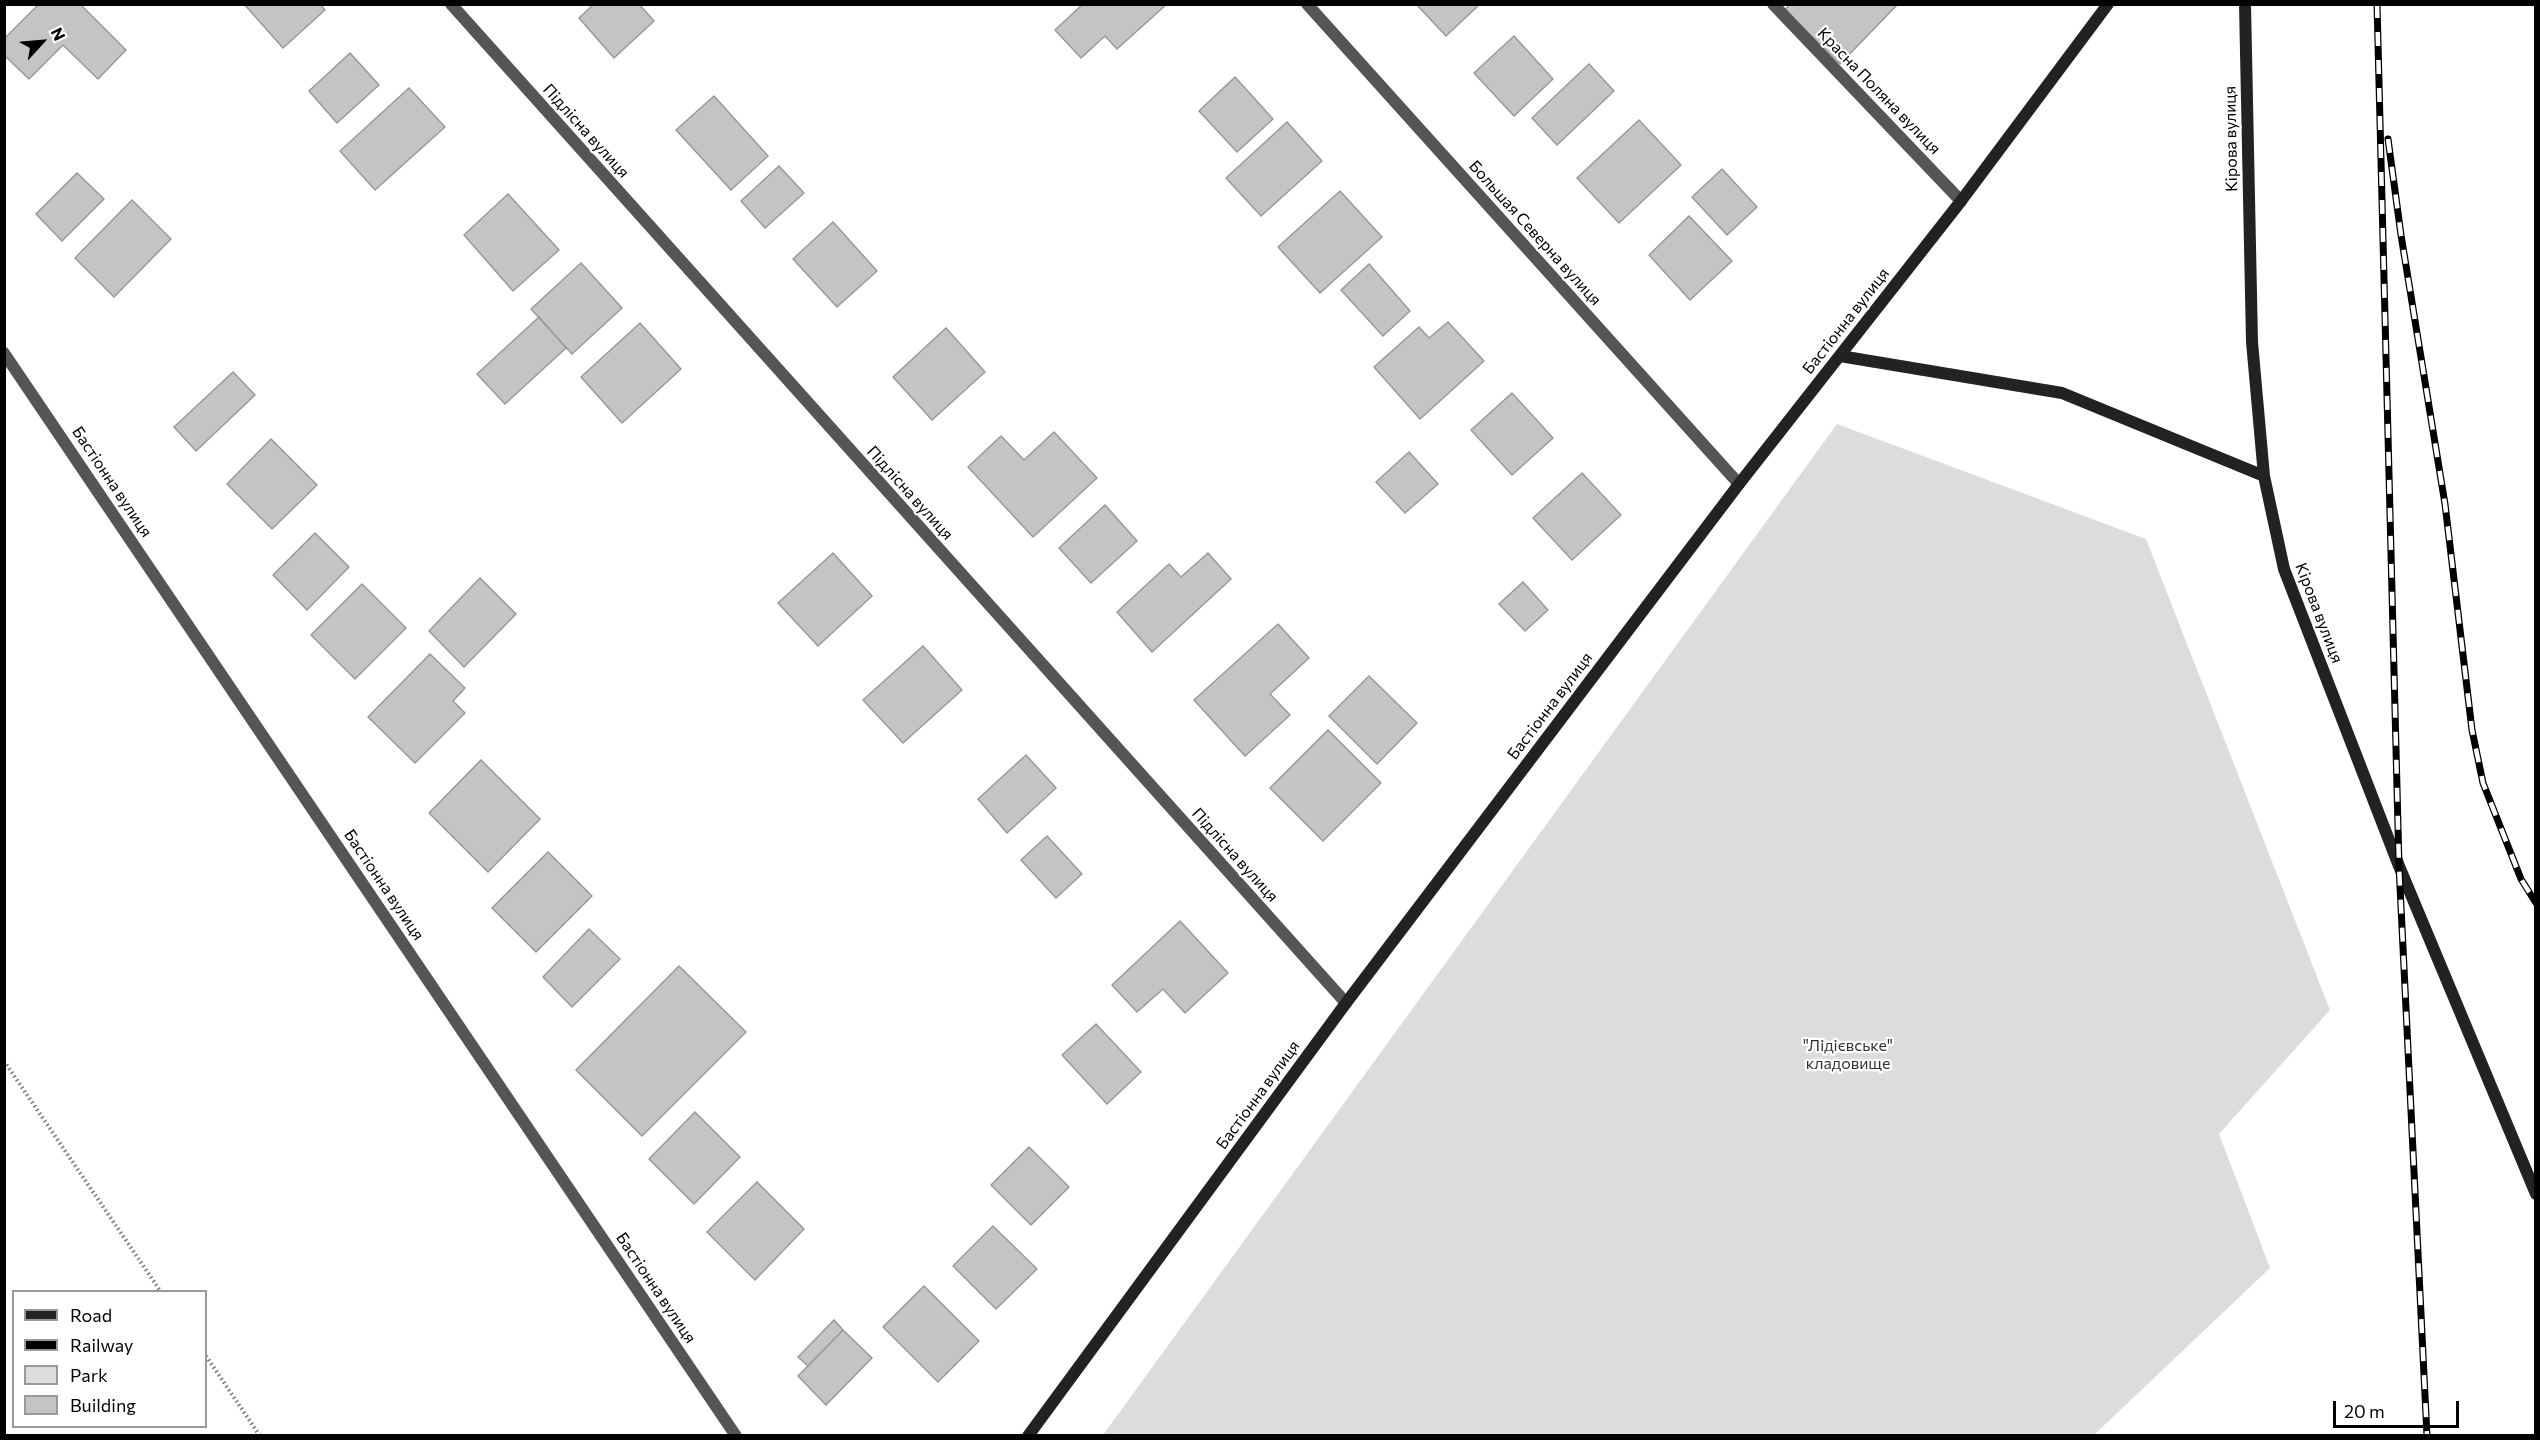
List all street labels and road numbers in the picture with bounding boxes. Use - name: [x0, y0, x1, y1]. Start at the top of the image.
- street label: Красна Поляна вулиця: [1814, 24, 1944, 158]
- street label: Підлісна вулиця: [539, 80, 633, 182]
- street label: Кірова вулиця: [2220, 86, 2242, 192]
- street label: Большая Северна вулиця: [1465, 157, 1605, 309]
- street label: Бастіонна вулиця: [1799, 264, 1893, 378]
- street label: Бастіонна вулиця: [68, 423, 156, 541]
- street label: Підлісна вулиця: [863, 442, 957, 544]
- street label: Кірова вулиця: [2291, 560, 2347, 666]
- street label: Бастіонна вулиця: [1503, 649, 1597, 763]
- street label: Підлісна вулиця: [1188, 804, 1282, 906]
- street label: Бастіонна вулиця: [340, 826, 428, 944]
- street label: Бастіонна вулиця: [1212, 1037, 1304, 1153]
- street label: Бастіонна вулиця: [612, 1229, 700, 1347]

